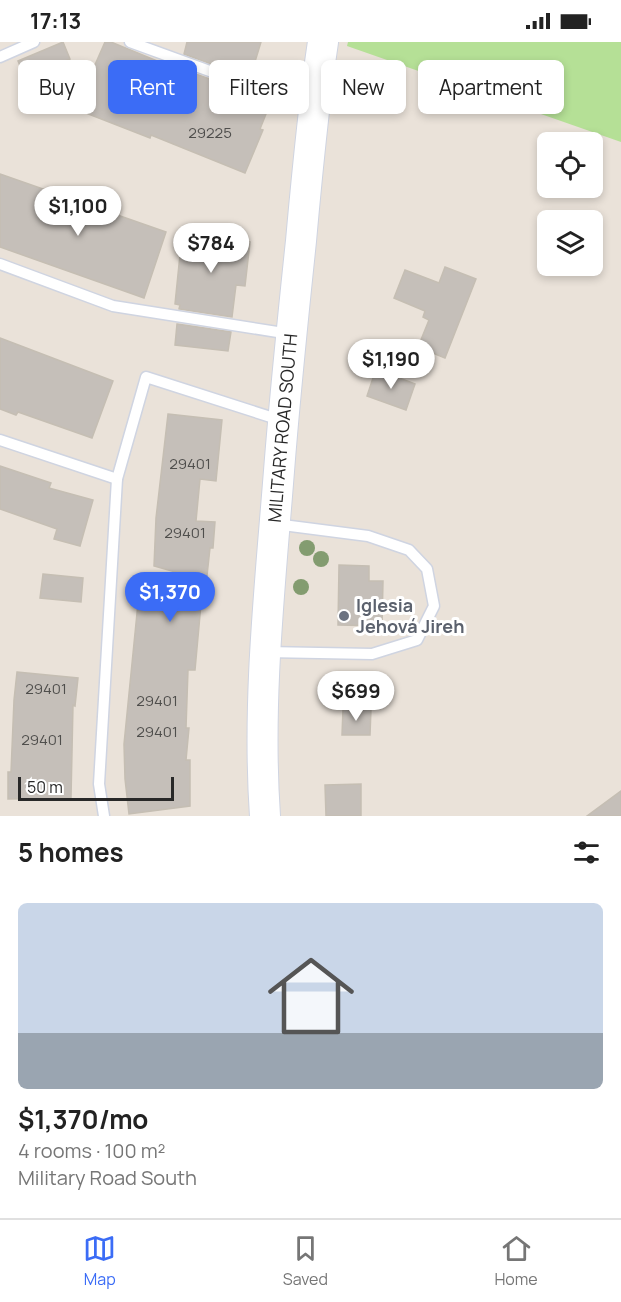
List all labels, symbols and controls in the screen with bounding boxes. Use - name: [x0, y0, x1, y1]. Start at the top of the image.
- text: 17:13: [30, 6, 81, 36]
- chip: Buy: [18, 60, 96, 114]
- chip: Rent: [108, 60, 197, 114]
- chip: Filters: [209, 60, 309, 114]
- chip: New: [321, 60, 406, 114]
- chip: Apartment: [418, 60, 564, 114]
- house number: 29225: [188, 122, 232, 143]
- map controls: [537, 132, 603, 276]
- button: locate: [537, 132, 603, 198]
- pin: $1,100: [29, 186, 127, 237]
- text: $1,100: [48, 192, 108, 219]
- button: layers: [537, 210, 603, 276]
- pin: $784: [175, 223, 247, 274]
- text: $784: [187, 229, 235, 256]
- street label: MILITARY ROAD SOUTH: [262, 333, 302, 523]
- pin: $1,190: [342, 339, 440, 390]
- text: $1,190: [362, 345, 420, 372]
- house number: 29401: [169, 453, 211, 474]
- house number: 29401: [164, 522, 206, 543]
- pin: $1,370: [121, 572, 219, 623]
- text: $1,370: [139, 578, 201, 605]
- place label: Iglesia Jehová Jireh: [356, 593, 464, 638]
- marker: Iglesia Jehová Jireh: [337, 609, 351, 623]
- pin: $699: [320, 671, 392, 722]
- text: $699: [331, 677, 381, 704]
- house number: 29401: [25, 678, 67, 699]
- house number: 29401: [136, 690, 178, 711]
- house number: 29401: [136, 721, 178, 742]
- house number: 29401: [21, 729, 63, 750]
- scale bar: [18, 774, 174, 802]
- text: 50 m: [27, 776, 63, 798]
- text: 5 homes: [18, 834, 124, 870]
- icon: filters: [570, 836, 603, 869]
- icon: home: [257, 942, 365, 1050]
- text: $1,370/mo: [18, 1101, 148, 1137]
- text: 4 rooms · 100 m²: [18, 1137, 166, 1164]
- text: Military Road South: [18, 1164, 197, 1191]
- tab: Map: [83, 1232, 116, 1290]
- tab: Saved: [283, 1232, 328, 1290]
- tab: Home: [494, 1232, 538, 1290]

